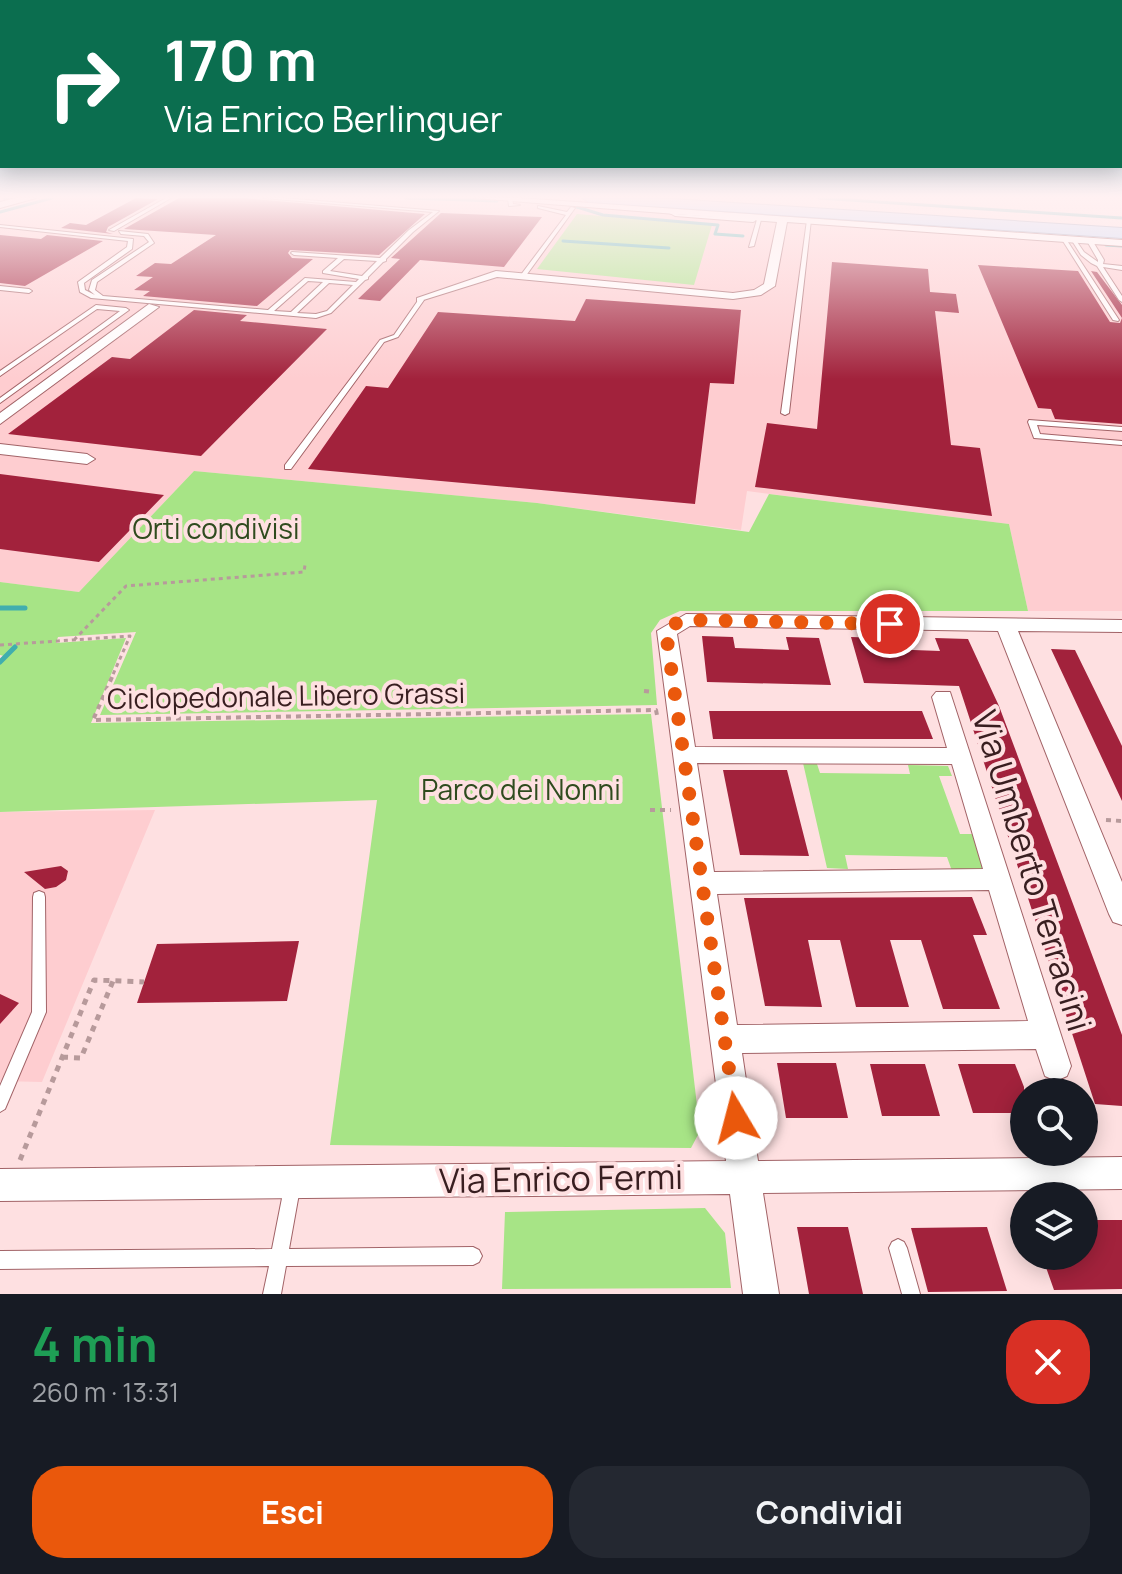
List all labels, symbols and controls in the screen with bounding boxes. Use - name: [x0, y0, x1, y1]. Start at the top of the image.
- text: 170 m: [164, 21, 317, 98]
- icon: right: [32, 32, 136, 136]
- text: Via Enrico Berlinguer: [164, 94, 503, 143]
- park label: Orti condivisi: [132, 509, 300, 547]
- pin: [856, 590, 924, 658]
- icon: arrive: [868, 602, 912, 646]
- street label: Ciclopedonale Libero Grassi: [107, 673, 465, 717]
- street label: Via Umberto Terracini: [962, 705, 1104, 1037]
- park label: Parco dei Nonni: [421, 770, 621, 808]
- position arrow: [694, 1076, 778, 1160]
- map controls: [1010, 1078, 1098, 1270]
- button: search: [1010, 1078, 1098, 1166]
- street label: Via Enrico Fermi: [439, 1153, 683, 1203]
- button: layers: [1010, 1182, 1098, 1270]
- text: 4 min: [32, 1311, 157, 1376]
- button: close: [1006, 1320, 1090, 1404]
- text: 260 m · 13:31: [32, 1374, 179, 1410]
- button: Esci: [32, 1466, 553, 1558]
- button: Condividi: [569, 1466, 1090, 1558]

